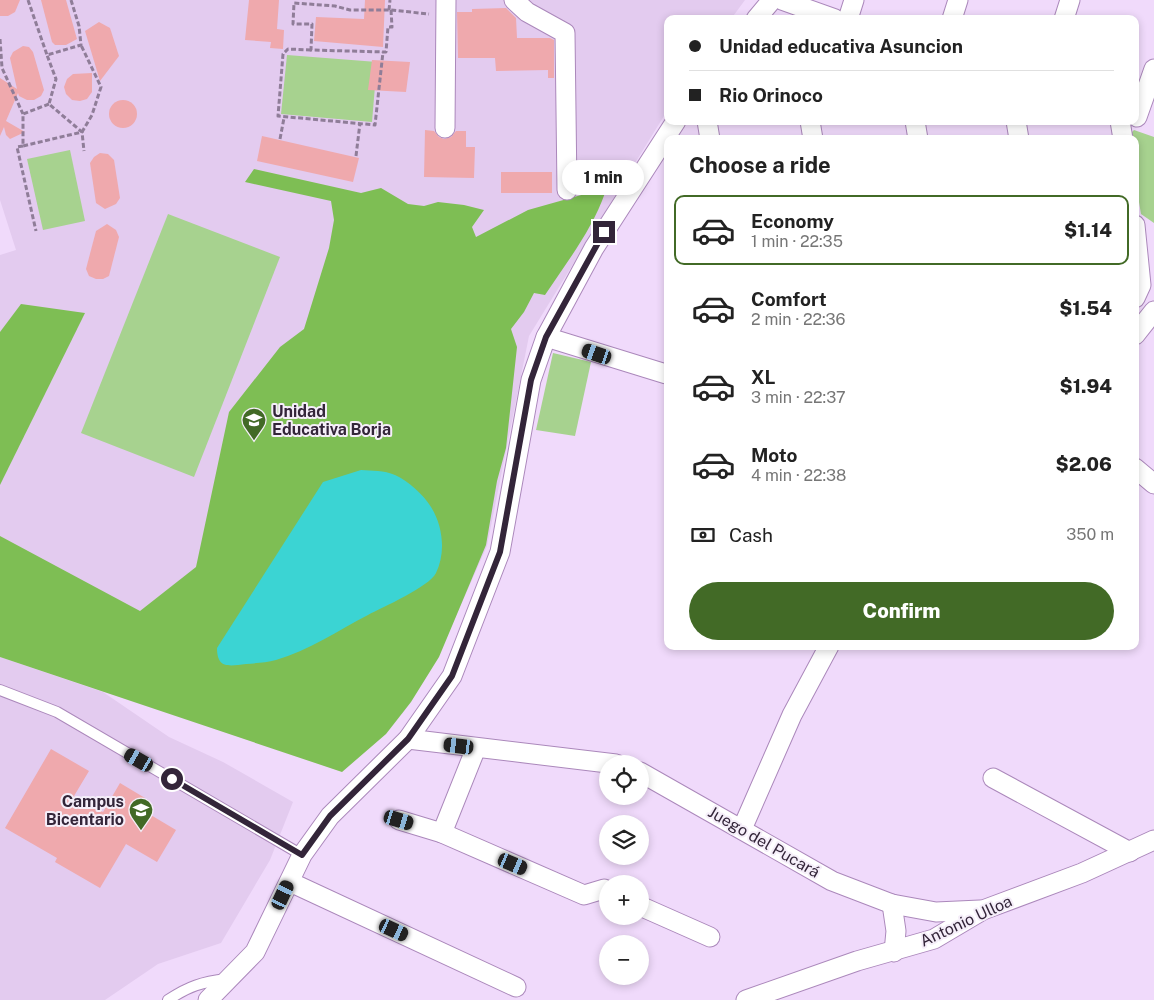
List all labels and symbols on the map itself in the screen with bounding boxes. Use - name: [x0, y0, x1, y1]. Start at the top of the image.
- callout: 1 min: [563, 160, 645, 194]
- route end: [593, 221, 615, 243]
- car: [580, 342, 613, 366]
- place label: Unidad Educativa Borja: [272, 402, 391, 439]
- school or university icon: Unidad Educativa Borja: [241, 407, 267, 441]
- car: [443, 737, 474, 755]
- car: [122, 746, 155, 774]
- route start: [161, 768, 183, 790]
- place label: Campus Bicentario: [46, 792, 124, 829]
- school or university icon: Campus Bicentario: [128, 797, 154, 831]
- street label: Juego del Pucará: [705, 802, 823, 882]
- car: [382, 808, 415, 832]
- car: [496, 851, 529, 877]
- car: [269, 878, 296, 912]
- street label: Antonio Ulloa: [917, 891, 1015, 951]
- car: [377, 917, 410, 943]

